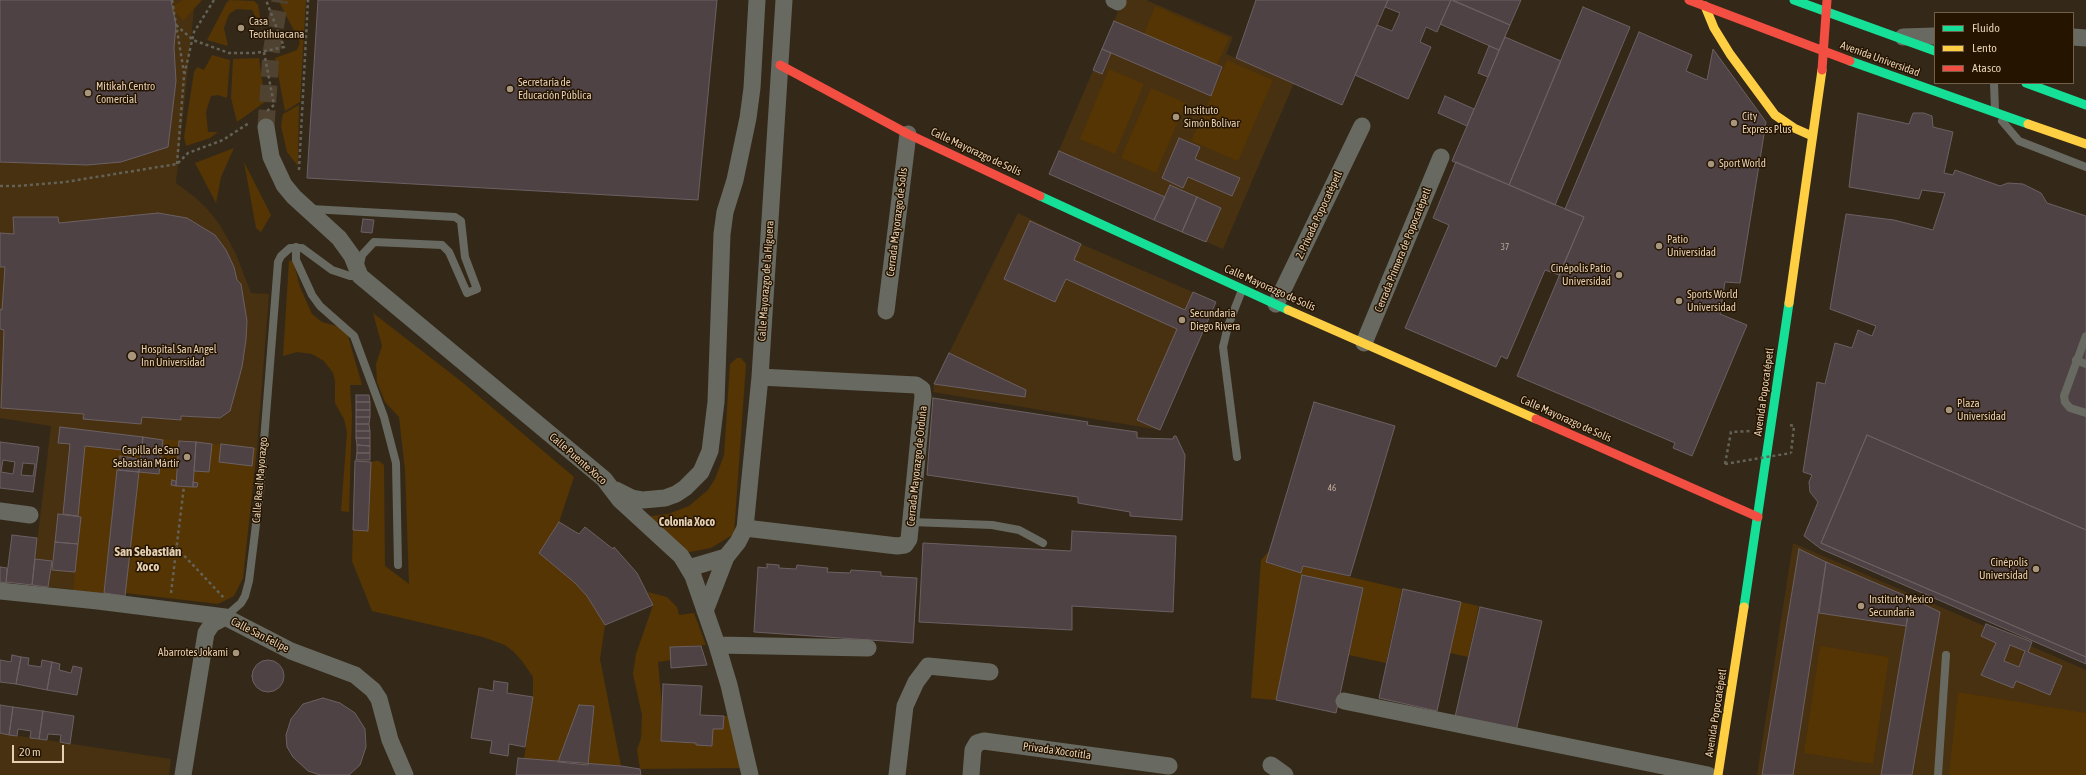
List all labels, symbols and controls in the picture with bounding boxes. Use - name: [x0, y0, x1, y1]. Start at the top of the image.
- legend: [1934, 12, 2074, 84]
- place label: Casa Teotihuacana: [249, 15, 304, 41]
- text: Fluido: [1972, 21, 2000, 35]
- marker: Casa Teotihuacana: [236, 23, 246, 33]
- street label: Avenida Universidad: [1839, 39, 1921, 79]
- text: Lento: [1972, 41, 1997, 55]
- text: Atasco: [1972, 61, 2001, 75]
- place label: Secretaría de Educación Pública: [518, 76, 592, 102]
- place label: Mítikah Centro Comercial: [96, 80, 155, 106]
- marker: Secretaría de Educación Pública: [505, 84, 515, 94]
- marker: Mítikah Centro Comercial: [83, 88, 93, 98]
- place label: Instituto Simón Bolívar: [1184, 104, 1240, 130]
- place label: City Express Plus: [1742, 110, 1791, 136]
- marker: Instituto Simón Bolívar: [1171, 112, 1181, 122]
- marker: City Express Plus: [1729, 118, 1739, 128]
- street label: Calle Mayorazgo de Solís: [929, 125, 1023, 179]
- place label: Sport World: [1719, 157, 1766, 171]
- marker: Sport World: [1706, 159, 1716, 169]
- street label: Cerrada Mayorazgo de Solís: [884, 167, 910, 277]
- street label: 2. Privada Popocatépetl: [1293, 169, 1345, 261]
- street label: Cerrada Primera de Popocatépetl: [1372, 186, 1434, 314]
- street label: Calle Mayorazgo de la Higuera: [755, 220, 777, 342]
- place label: Patio Universidad: [1667, 233, 1716, 259]
- marker: Patio Universidad: [1654, 241, 1664, 251]
- house number: 37: [1501, 242, 1509, 252]
- street label: Calle Mayorazgo de Solís: [1222, 262, 1318, 314]
- place label: Cinépolis Patio Universidad: [1551, 262, 1611, 288]
- marker: Cinépolis Patio Universidad: [1614, 270, 1624, 280]
- place label: Sports World Universidad: [1687, 288, 1738, 314]
- marker: Sports World Universidad: [1674, 296, 1684, 306]
- place label: Secundaria Diego Rivera: [1190, 307, 1240, 333]
- marker: Secundaria Diego Rivera: [1177, 315, 1187, 325]
- place label: Hospital San Angel Inn Universidad: [141, 343, 217, 369]
- street label: Avenida Popocatépetl: [1751, 347, 1777, 437]
- marker: Hospital San Angel Inn Universidad: [126, 350, 138, 362]
- street label: Calle Mayorazgo de Solís: [1518, 393, 1614, 445]
- place label: Plaza Universidad: [1957, 397, 2006, 423]
- street label: Cerrada Mayorazgo de Orduña: [904, 405, 930, 527]
- marker: Plaza Universidad: [1944, 405, 1954, 415]
- street label: Calle Puente Xoco: [546, 430, 610, 488]
- street label: Calle Real Mayorazgo: [250, 437, 270, 523]
- place label: Capilla de San Sebastián Mártir: [113, 444, 179, 470]
- marker: Capilla de San Sebastián Mártir: [182, 452, 192, 462]
- house number: 46: [1328, 483, 1336, 493]
- district label: Colonia Xoco: [659, 515, 715, 529]
- district label: San Sebastián Xoco: [115, 544, 181, 575]
- place label: Cinépolis Universidad: [1979, 556, 2028, 582]
- marker: Cinépolis Universidad: [2031, 564, 2041, 574]
- place label: Instituto México Secundaria: [1869, 593, 1933, 619]
- marker: Instituto México Secundaria: [1856, 601, 1866, 611]
- street label: Calle San Felipe: [229, 615, 291, 655]
- place label: Abarrotes Jokami: [158, 646, 228, 660]
- marker: Abarrotes Jokami: [231, 648, 241, 658]
- street label: Avenida Popocatépetl: [1703, 668, 1729, 758]
- scale bar: [14, 737, 66, 763]
- street label: Privada Xocotitla: [1022, 740, 1092, 762]
- text: 20 m: [19, 745, 41, 759]

